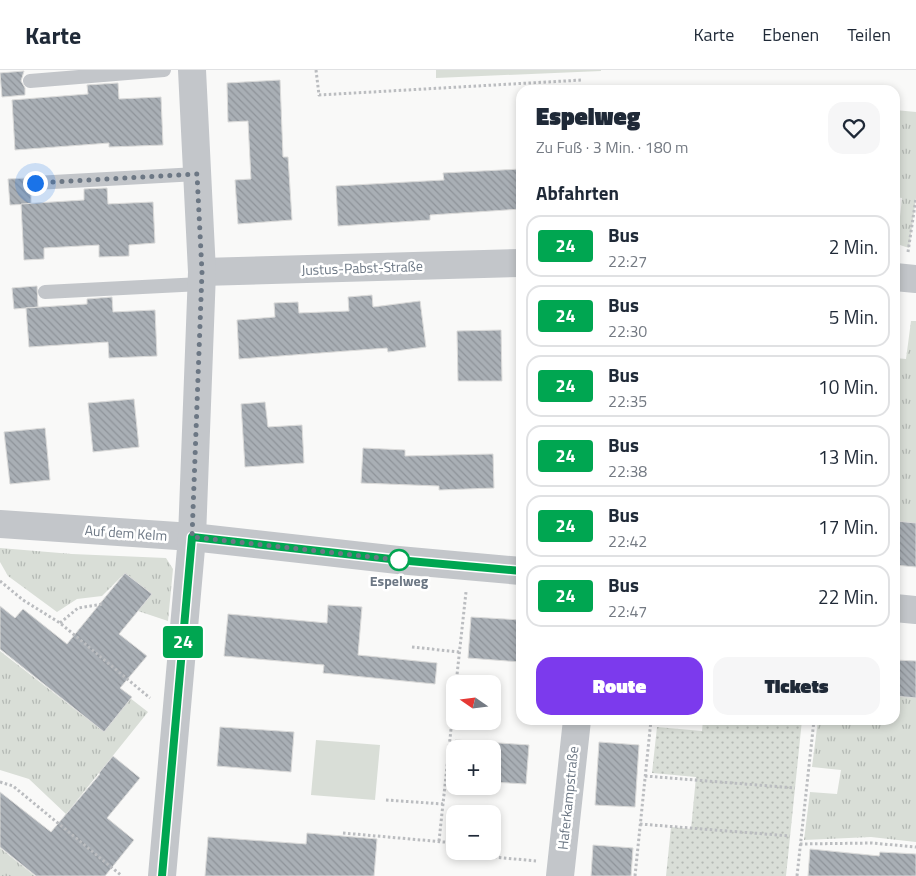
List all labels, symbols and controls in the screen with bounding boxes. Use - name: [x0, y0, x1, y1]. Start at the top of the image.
- text: Karte: [25, 17, 81, 53]
- text: Karte: [693, 21, 734, 48]
- text: Ebenen: [762, 21, 819, 48]
- text: Teilen: [847, 21, 891, 48]
- text: Espelweg: [536, 98, 640, 134]
- button: heart: [828, 102, 880, 154]
- text: Zu Fuß · 3 Min. · 180 m: [536, 135, 689, 159]
- your location: [23, 171, 48, 196]
- text: Abfahrten: [536, 178, 619, 207]
- text: Bus: [608, 220, 639, 249]
- text: 24: [555, 232, 576, 259]
- text: 2 Min.: [829, 232, 878, 261]
- text: 22:27: [608, 249, 647, 273]
- street label: Justus-Pabst-Straße: [301, 255, 423, 280]
- text: Bus: [608, 290, 639, 319]
- text: 24: [555, 302, 576, 329]
- text: 5 Min.: [829, 302, 878, 331]
- text: 22:30: [608, 319, 647, 343]
- text: Bus: [608, 360, 639, 389]
- text: 24: [555, 372, 576, 399]
- text: 10 Min.: [818, 372, 878, 401]
- text: 22:35: [608, 389, 647, 413]
- text: Bus: [608, 430, 639, 459]
- text: 24: [555, 442, 576, 469]
- text: 13 Min.: [818, 442, 878, 471]
- text: 22:38: [608, 459, 647, 483]
- text: Bus: [608, 500, 639, 529]
- text: 24: [555, 512, 576, 539]
- text: 17 Min.: [818, 512, 878, 541]
- street label: Auf dem Kelm: [84, 519, 168, 546]
- text: 22:42: [608, 529, 647, 553]
- marker: Espelweg: [388, 549, 410, 571]
- place label: Espelweg: [370, 570, 429, 591]
- text: Bus: [608, 570, 639, 599]
- text: 24: [555, 582, 576, 609]
- text: 22 Min.: [818, 582, 878, 611]
- text: 22:47: [608, 599, 647, 623]
- line badge: 24: [160, 626, 206, 658]
- text: 24: [173, 628, 193, 655]
- button: Route: [536, 657, 703, 715]
- button: Tickets: [713, 657, 880, 715]
- north arrow: [446, 675, 501, 730]
- map controls: [446, 675, 501, 860]
- button: +: [446, 740, 501, 795]
- street label: Haferkampstraße: [552, 745, 583, 851]
- button: −: [446, 805, 501, 860]

